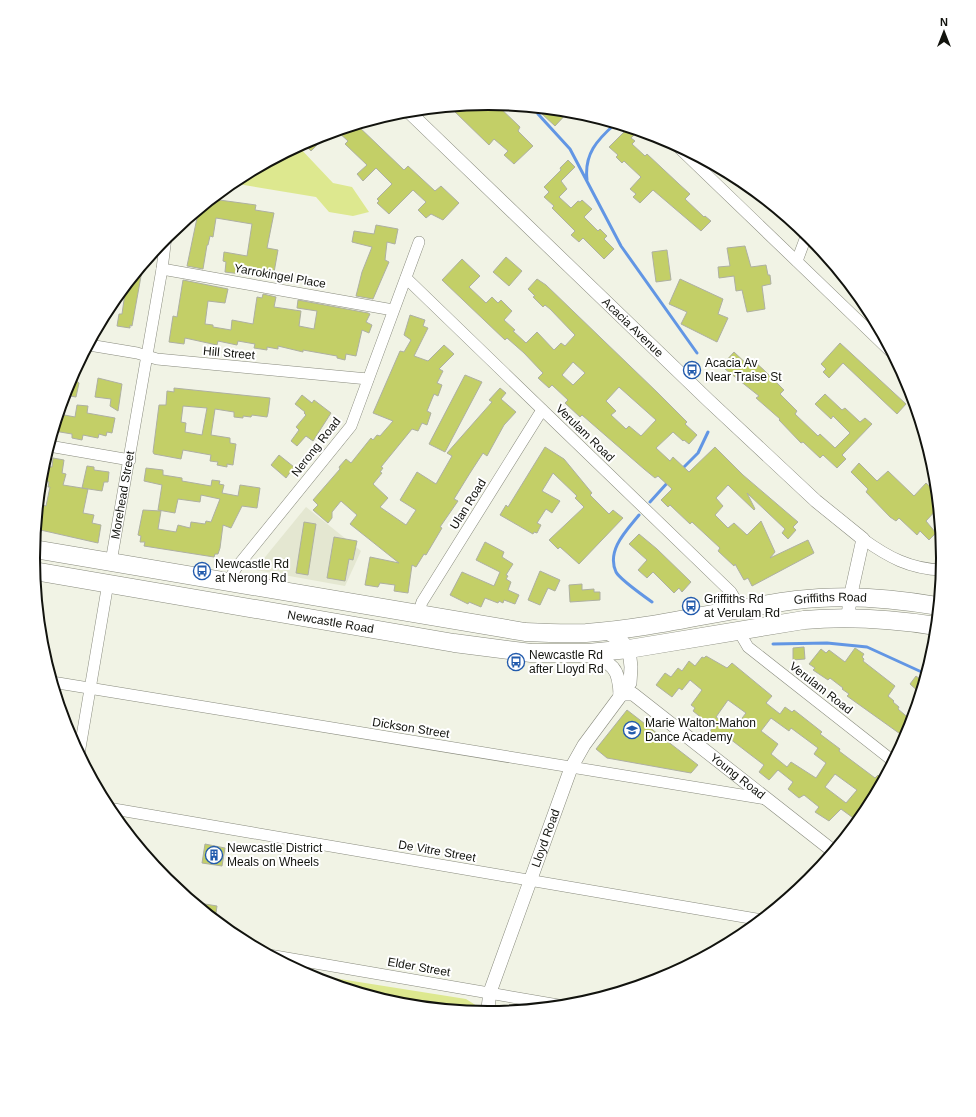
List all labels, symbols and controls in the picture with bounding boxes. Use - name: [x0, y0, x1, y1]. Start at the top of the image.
- north arrow: [924, 12, 964, 52]
- text: N: [940, 16, 948, 28]
- street label: Yarrokingel Place: [233, 261, 327, 291]
- street label: Acacia Avenue: [599, 295, 666, 360]
- street label: Hill Street: [202, 344, 256, 362]
- place label: Acacia Av Near Traise St: [705, 356, 782, 384]
- bus stop icon: Acacia Av Near Traise St: [682, 360, 702, 380]
- street label: Verulam Road: [553, 402, 617, 464]
- street label: Nerong Road: [289, 415, 343, 479]
- street label: Morehead Street: [108, 449, 137, 540]
- street label: Ulan Road: [447, 476, 489, 532]
- place label: Newcastle Rd at Nerong Rd: [215, 557, 289, 585]
- bus stop icon: Newcastle Rd at Nerong Rd: [192, 561, 212, 581]
- street label: Griffiths Road: [793, 590, 867, 607]
- place label: Griffiths Rd at Verulam Rd: [704, 592, 780, 620]
- bus stop icon: Griffiths Rd at Verulam Rd: [681, 596, 701, 616]
- street label: Newcastle Road: [286, 608, 375, 636]
- place label: Newcastle Rd after Lloyd Rd: [529, 648, 604, 676]
- bus stop icon: Newcastle Rd after Lloyd Rd: [506, 652, 526, 672]
- street label: Verulam Road: [787, 659, 855, 717]
- street label: Dickson Street: [371, 715, 451, 741]
- place label: Marie Walton-Mahon Dance Academy: [645, 716, 756, 744]
- school or university icon: Marie Walton-Mahon Dance Academy: [622, 720, 642, 740]
- street label: Young Road: [707, 750, 768, 802]
- street label: Lloyd Road: [529, 807, 563, 869]
- street label: De Vitre Street: [397, 837, 478, 865]
- place label: Newcastle District Meals on Wheels: [227, 841, 323, 869]
- building icon: Newcastle District Meals on Wheels: [204, 845, 224, 865]
- street label: Elder Street: [387, 955, 452, 980]

